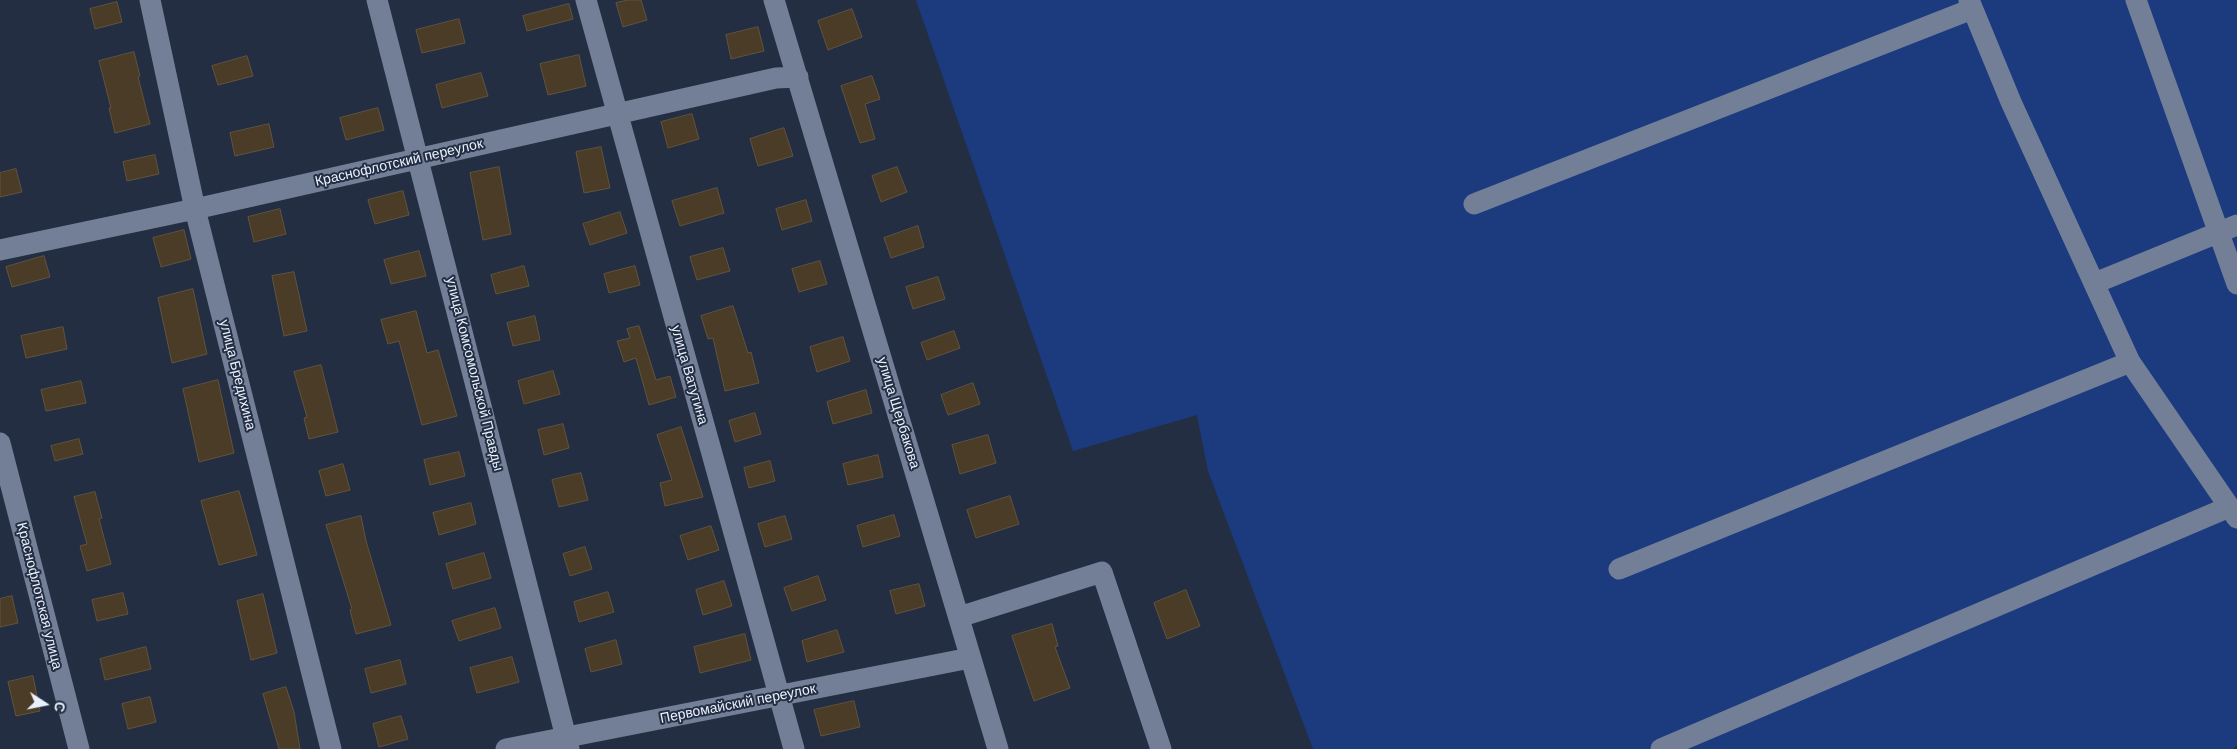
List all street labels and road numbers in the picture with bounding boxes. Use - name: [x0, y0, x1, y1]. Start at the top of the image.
- street label: Краснофлотский переулок: [313, 135, 485, 191]
- street label: улица Комсомольской Правды: [442, 275, 506, 473]
- street label: улица Бредихина: [215, 318, 259, 432]
- street label: улица Ватутина: [667, 323, 711, 427]
- street label: улица Щербакова: [873, 355, 923, 471]
- street label: Краснофлотская улица: [13, 521, 65, 671]
- street label: Первомайский переулок: [659, 681, 817, 727]

